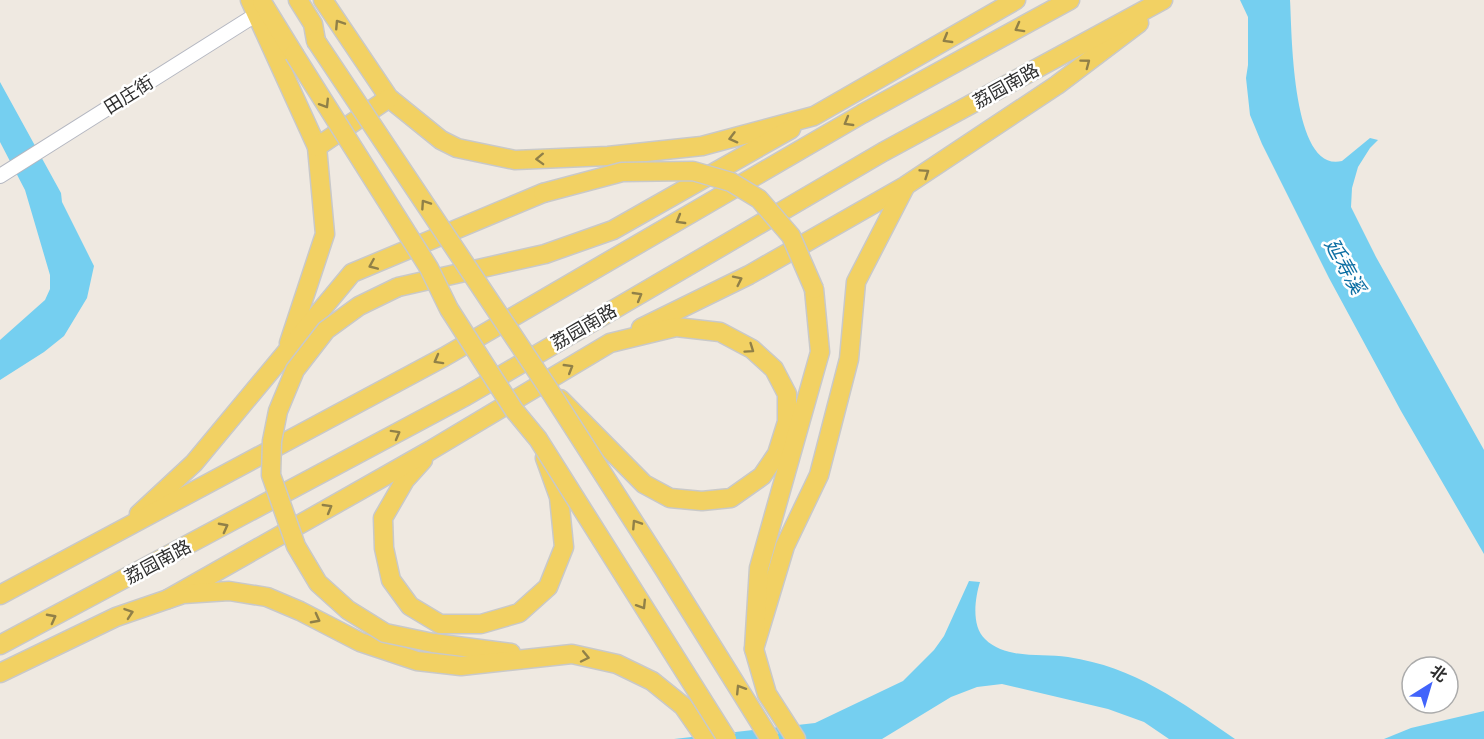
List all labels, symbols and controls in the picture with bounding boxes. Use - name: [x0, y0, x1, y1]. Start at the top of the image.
- one-way arrow: [335, 20, 346, 31]
- one-way arrow: [1015, 21, 1025, 32]
- one-way arrow: [943, 32, 953, 44]
- one-way arrow: [1079, 59, 1090, 70]
- street label: 荔园南路: [970, 60, 1042, 112]
- street label: 田庄街: [101, 72, 157, 118]
- one-way arrow: [318, 97, 329, 108]
- one-way arrow: [844, 114, 854, 126]
- one-way arrow: [729, 130, 739, 143]
- one-way arrow: [536, 152, 545, 165]
- one-way arrow: [918, 169, 929, 180]
- one-way arrow: [421, 199, 432, 210]
- one-way arrow: [675, 213, 686, 224]
- water label: 延寿溪: [1321, 234, 1370, 299]
- one-way arrow: [368, 257, 379, 269]
- one-way arrow: [731, 276, 742, 288]
- one-way arrow: [632, 291, 642, 303]
- street label: 荔园南路: [548, 300, 620, 354]
- one-way arrow: [744, 342, 755, 353]
- one-way arrow: [434, 353, 445, 364]
- one-way arrow: [563, 363, 573, 375]
- one-way arrow: [389, 430, 400, 441]
- one-way arrow: [322, 504, 332, 516]
- one-way arrow: [631, 520, 643, 530]
- one-way arrow: [218, 523, 228, 534]
- street label: 荔园南路: [122, 536, 194, 588]
- one-way arrow: [635, 599, 647, 609]
- one-way arrow: [123, 607, 134, 620]
- one-way arrow: [309, 612, 320, 623]
- one-way arrow: [45, 614, 56, 625]
- one-way arrow: [579, 649, 589, 662]
- north arrow: [1400, 655, 1460, 715]
- text: 北: [1427, 662, 1450, 685]
- one-way arrow: [735, 685, 747, 695]

